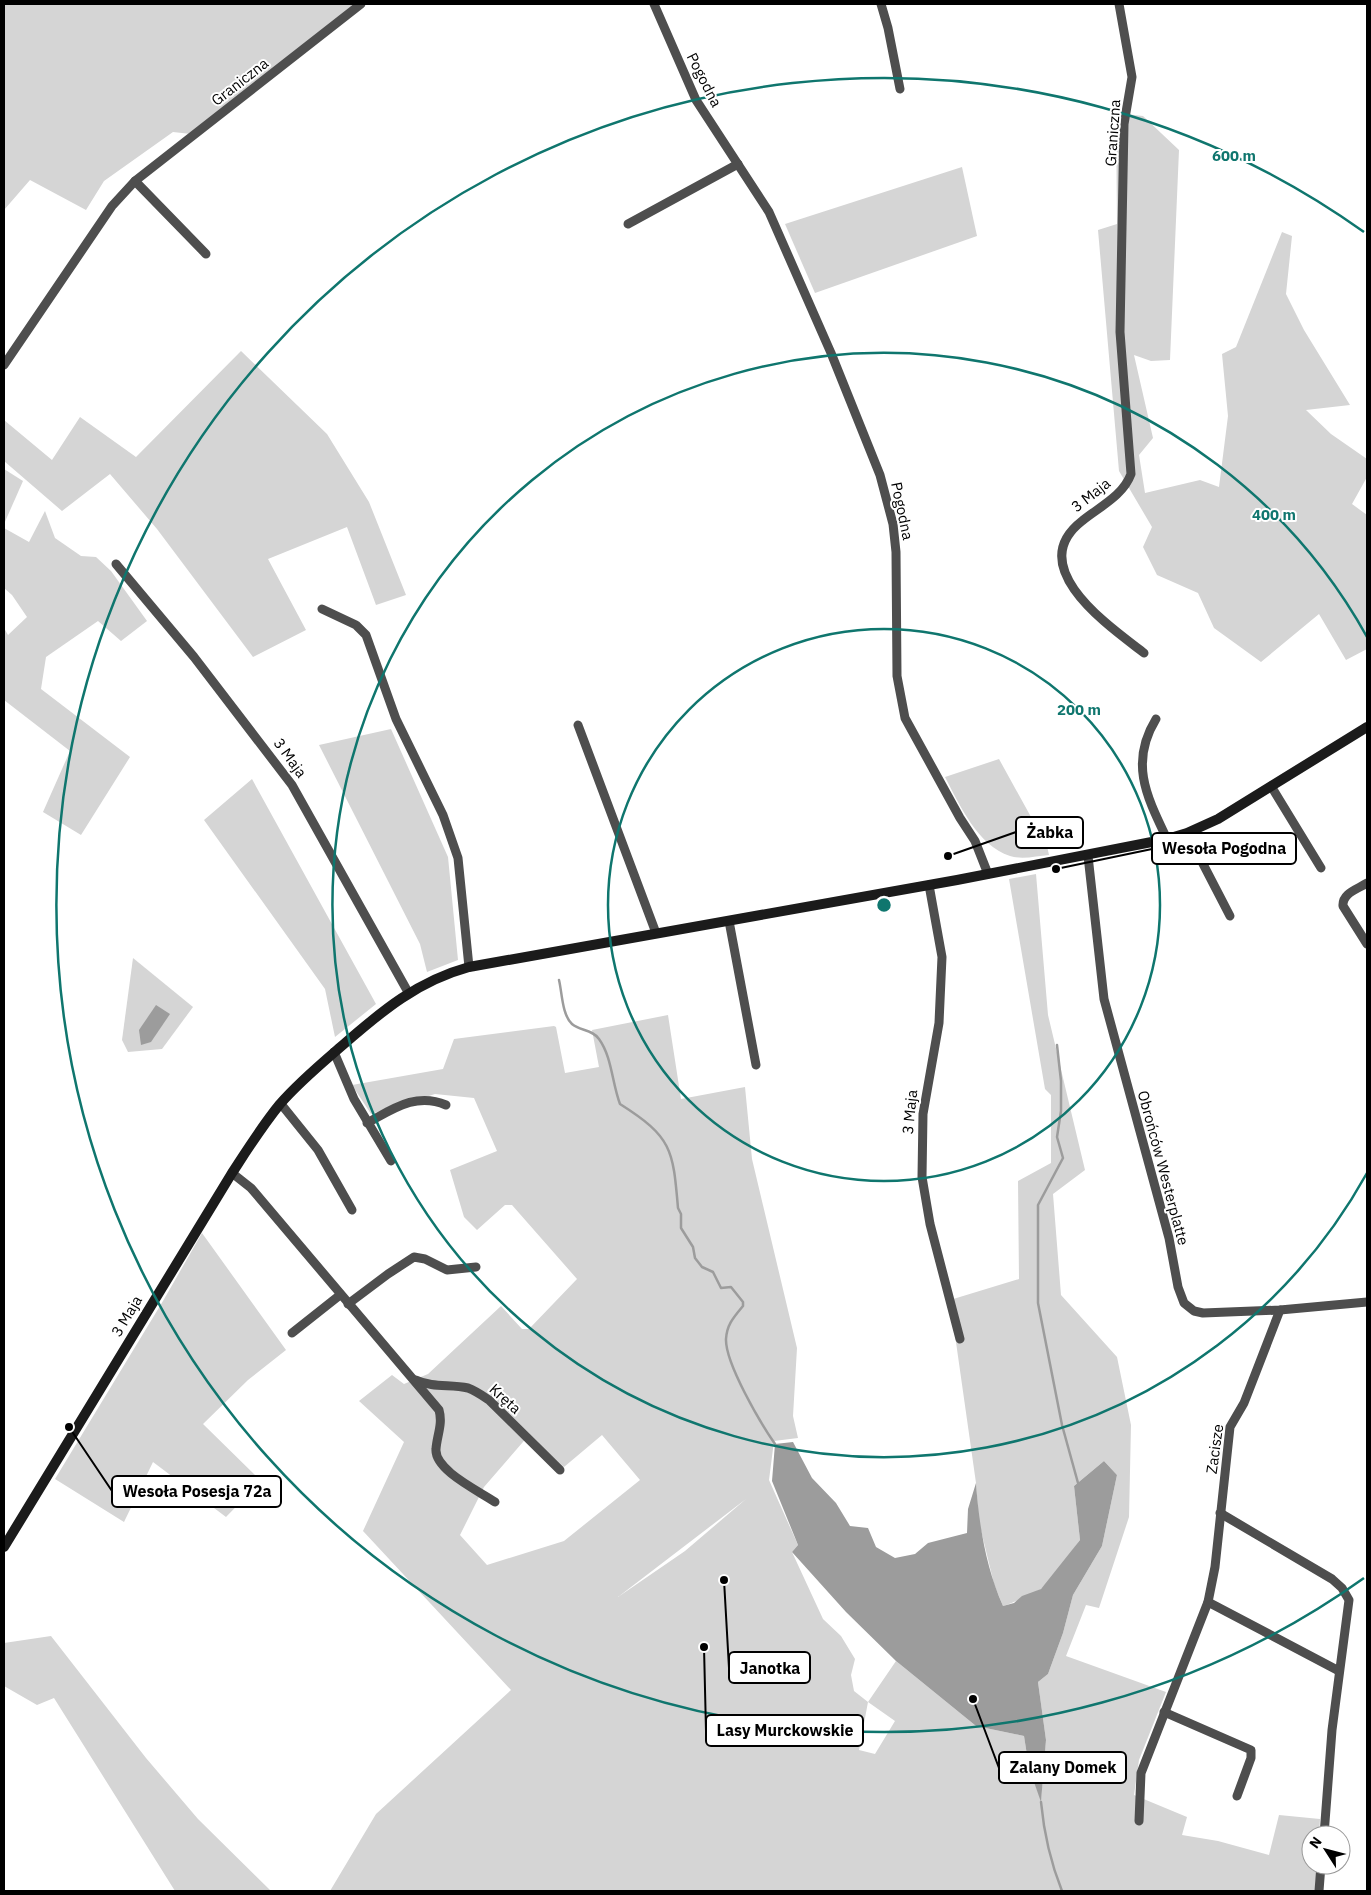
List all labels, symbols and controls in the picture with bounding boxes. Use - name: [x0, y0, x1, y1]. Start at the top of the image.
- street label: Pogodna: [683, 49, 726, 110]
- street label: Graniczna: [207, 53, 272, 110]
- street label: Graniczna: [1101, 99, 1124, 167]
- text: 600 m: [1212, 146, 1256, 165]
- street label: 3 Maja: [1067, 473, 1114, 516]
- street label: Pogodna: [887, 480, 918, 542]
- text: 400 m: [1252, 505, 1296, 524]
- text: 200 m: [1057, 700, 1101, 719]
- street label: 3 Maja: [270, 734, 311, 781]
- callout: Żabka: [1016, 817, 1083, 848]
- text: Żabka: [1027, 822, 1073, 842]
- callout: Wesoła Pogodna: [1152, 833, 1296, 864]
- text: Wesoła Pogodna: [1162, 838, 1286, 858]
- centre of rings: [875, 896, 893, 914]
- street label: Obrońców Westerplatte: [1134, 1088, 1193, 1247]
- street label: 3 Maja: [898, 1089, 921, 1135]
- street label: 3 Maja: [107, 1292, 146, 1340]
- street label: Kręta: [485, 1379, 525, 1418]
- street label: Zacisze: [1202, 1423, 1227, 1475]
- callout: Wesoła Posesja 72a: [112, 1476, 281, 1507]
- text: Wesoła Posesja 72a: [122, 1481, 272, 1501]
- callout: Janotka: [729, 1652, 810, 1683]
- text: Janotka: [740, 1658, 800, 1678]
- callout: Lasy Murckowskie: [706, 1715, 863, 1746]
- text: Lasy Murckowskie: [716, 1720, 854, 1740]
- callout: Zalany Domek: [999, 1752, 1126, 1783]
- text: Zalany Domek: [1009, 1757, 1117, 1777]
- north arrow: [1301, 1825, 1351, 1875]
- text: N: [1305, 1833, 1326, 1852]

